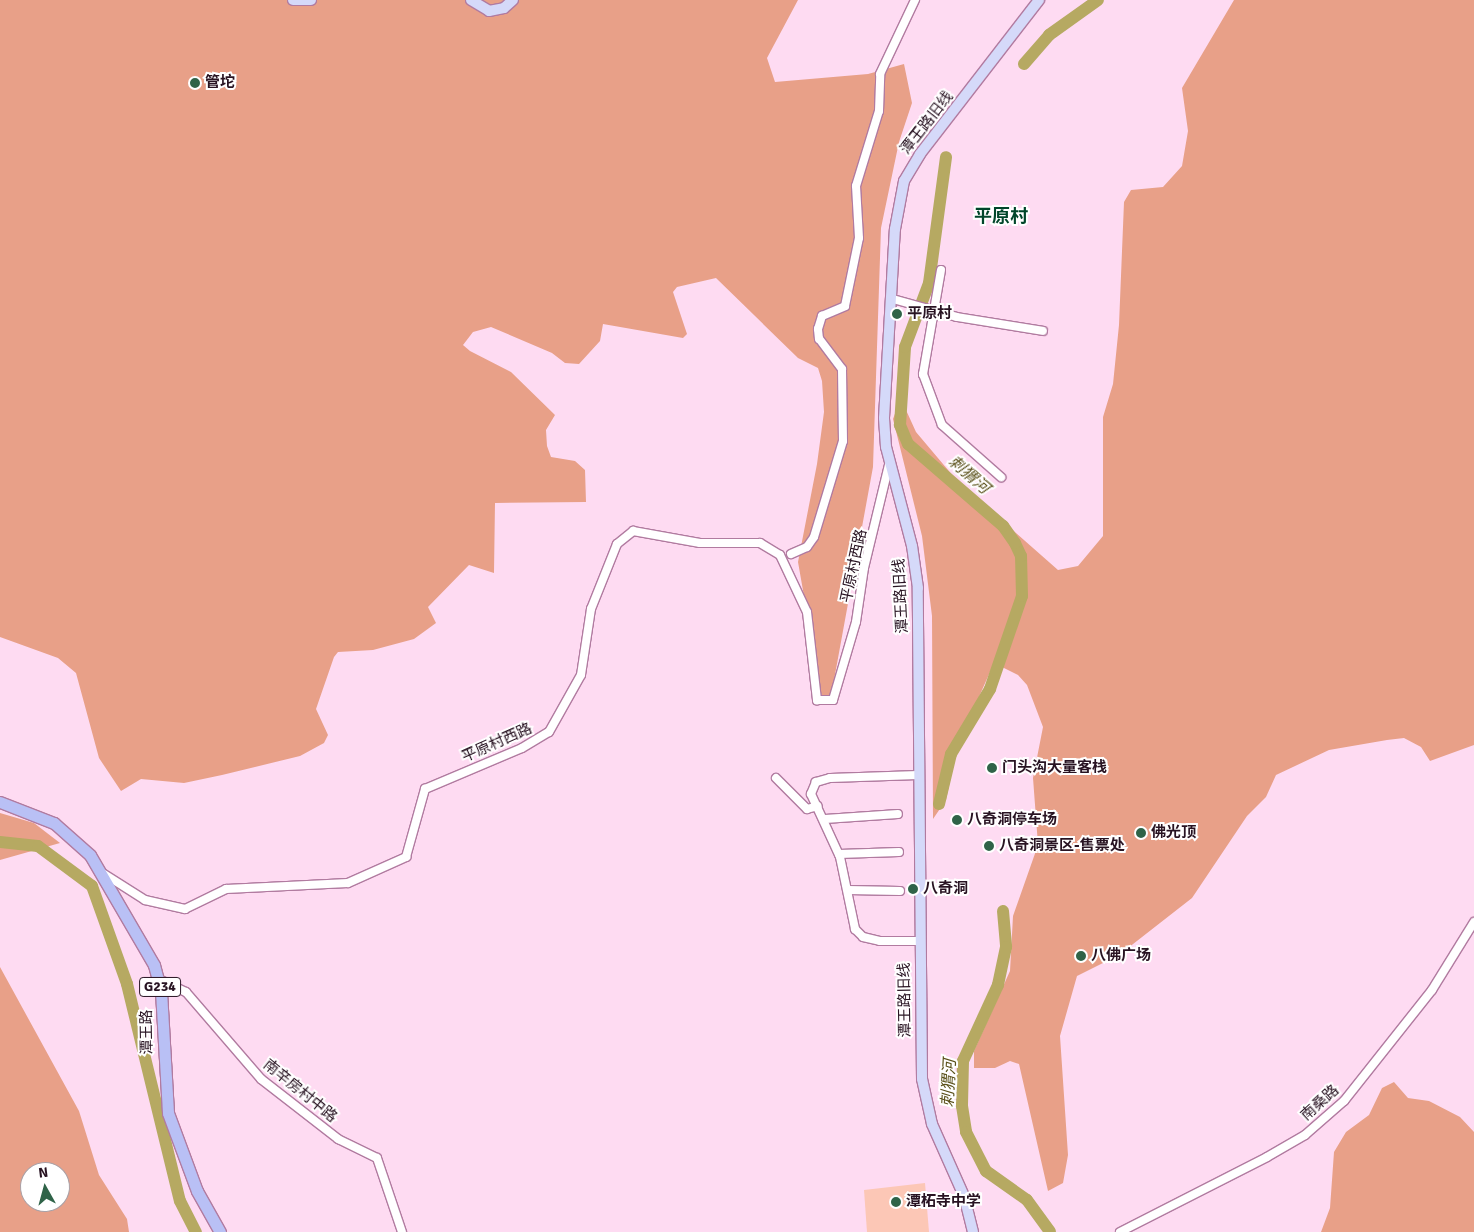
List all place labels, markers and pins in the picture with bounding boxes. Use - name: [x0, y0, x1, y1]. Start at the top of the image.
- place label: 管坨: [205, 74, 235, 92]
- marker: 管坨: [189, 77, 201, 89]
- place label: 平原村: [907, 305, 952, 323]
- marker: 平原村: [891, 308, 903, 320]
- place label: 门头沟大量客栈: [1002, 759, 1107, 777]
- marker: 门头沟大量客栈: [986, 762, 998, 774]
- place label: 八奇洞停车场: [967, 811, 1057, 829]
- marker: 八奇洞停车场: [951, 814, 963, 826]
- place label: 佛光顶: [1151, 824, 1196, 842]
- marker: 佛光顶: [1135, 827, 1147, 839]
- place label: 八奇洞景区-售票处: [999, 837, 1125, 855]
- marker: 八奇洞景区-售票处: [983, 840, 995, 852]
- place label: 八奇洞: [923, 880, 968, 898]
- marker: 八奇洞: [907, 883, 919, 895]
- place label: 八佛广场: [1091, 947, 1151, 965]
- marker: 八佛广场: [1075, 950, 1087, 962]
- place label: 潭柘寺中学: [906, 1193, 981, 1211]
- marker: 潭柘寺中学: [890, 1196, 902, 1208]

